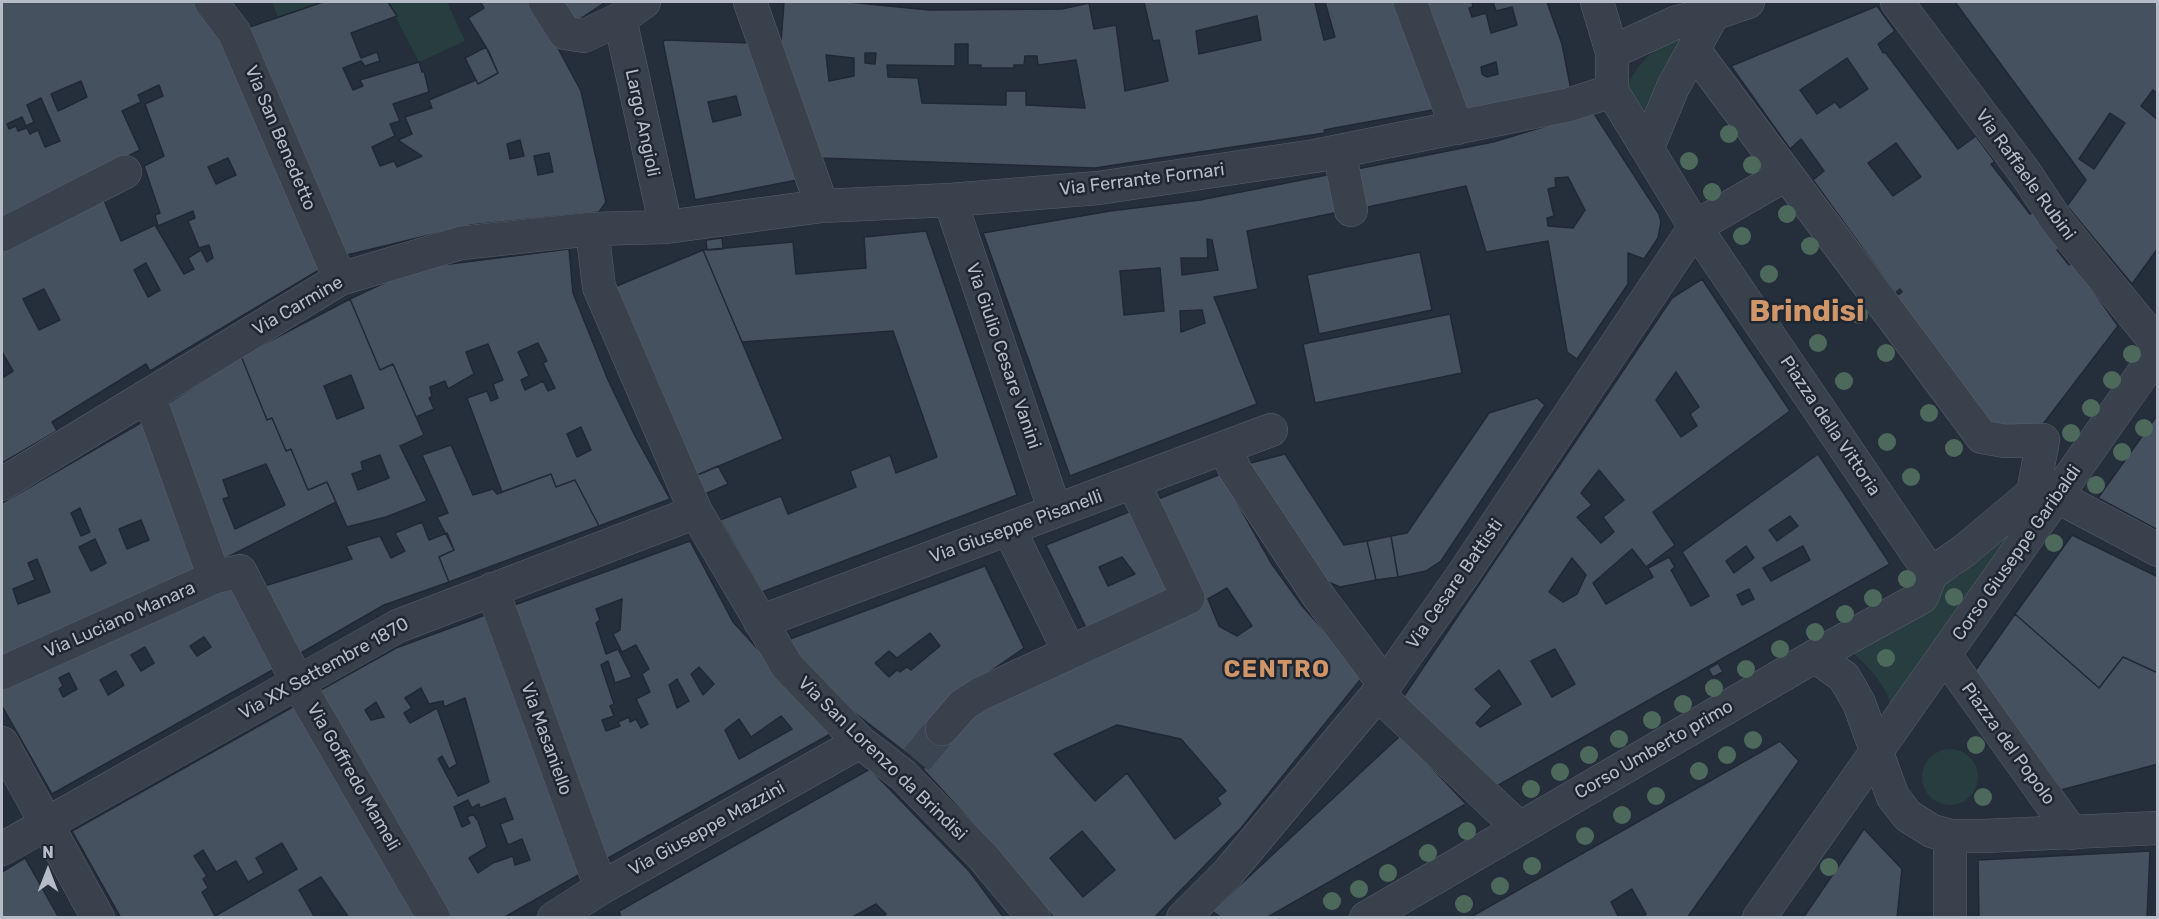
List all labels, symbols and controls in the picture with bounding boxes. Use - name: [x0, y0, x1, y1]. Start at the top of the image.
- street label: Via San Benedetto: [240, 62, 320, 214]
- street label: Largo Angioli: [620, 67, 664, 179]
- street label: Via Raffaele Rubini: [1970, 105, 2080, 245]
- street label: Via Ferrante Fornari: [1058, 159, 1226, 201]
- street label: Via Giulio Cesare Vanini: [961, 260, 1045, 452]
- street label: Via Carmine: [249, 272, 347, 340]
- district label: Brindisi: [1749, 294, 1865, 330]
- street label: Piazza della Vittoria: [1775, 352, 1885, 500]
- street label: Corso Giuseppe Garibaldi: [1948, 461, 2086, 645]
- street label: Via Giuseppe Pisanelli: [927, 486, 1105, 568]
- street label: Via Cesare Battisti: [1402, 515, 1508, 653]
- street label: Via Luciano Manara: [41, 577, 199, 663]
- street label: Via XX Settembre 1870: [235, 613, 413, 725]
- district label: CENTRO: [1223, 656, 1331, 684]
- street label: Via San Lorenzo da Brindisi: [793, 673, 971, 845]
- street label: Piazza del Popolo: [1956, 679, 2060, 809]
- street label: Via Masaniello: [516, 680, 576, 798]
- street label: Corso Umberto primo: [1571, 696, 1737, 804]
- street label: Via Goffredo Mameli: [302, 699, 404, 855]
- street label: Via Giuseppe Mazzini: [625, 777, 789, 881]
- north arrow: [18, 841, 78, 901]
- text: N: [42, 843, 54, 862]

